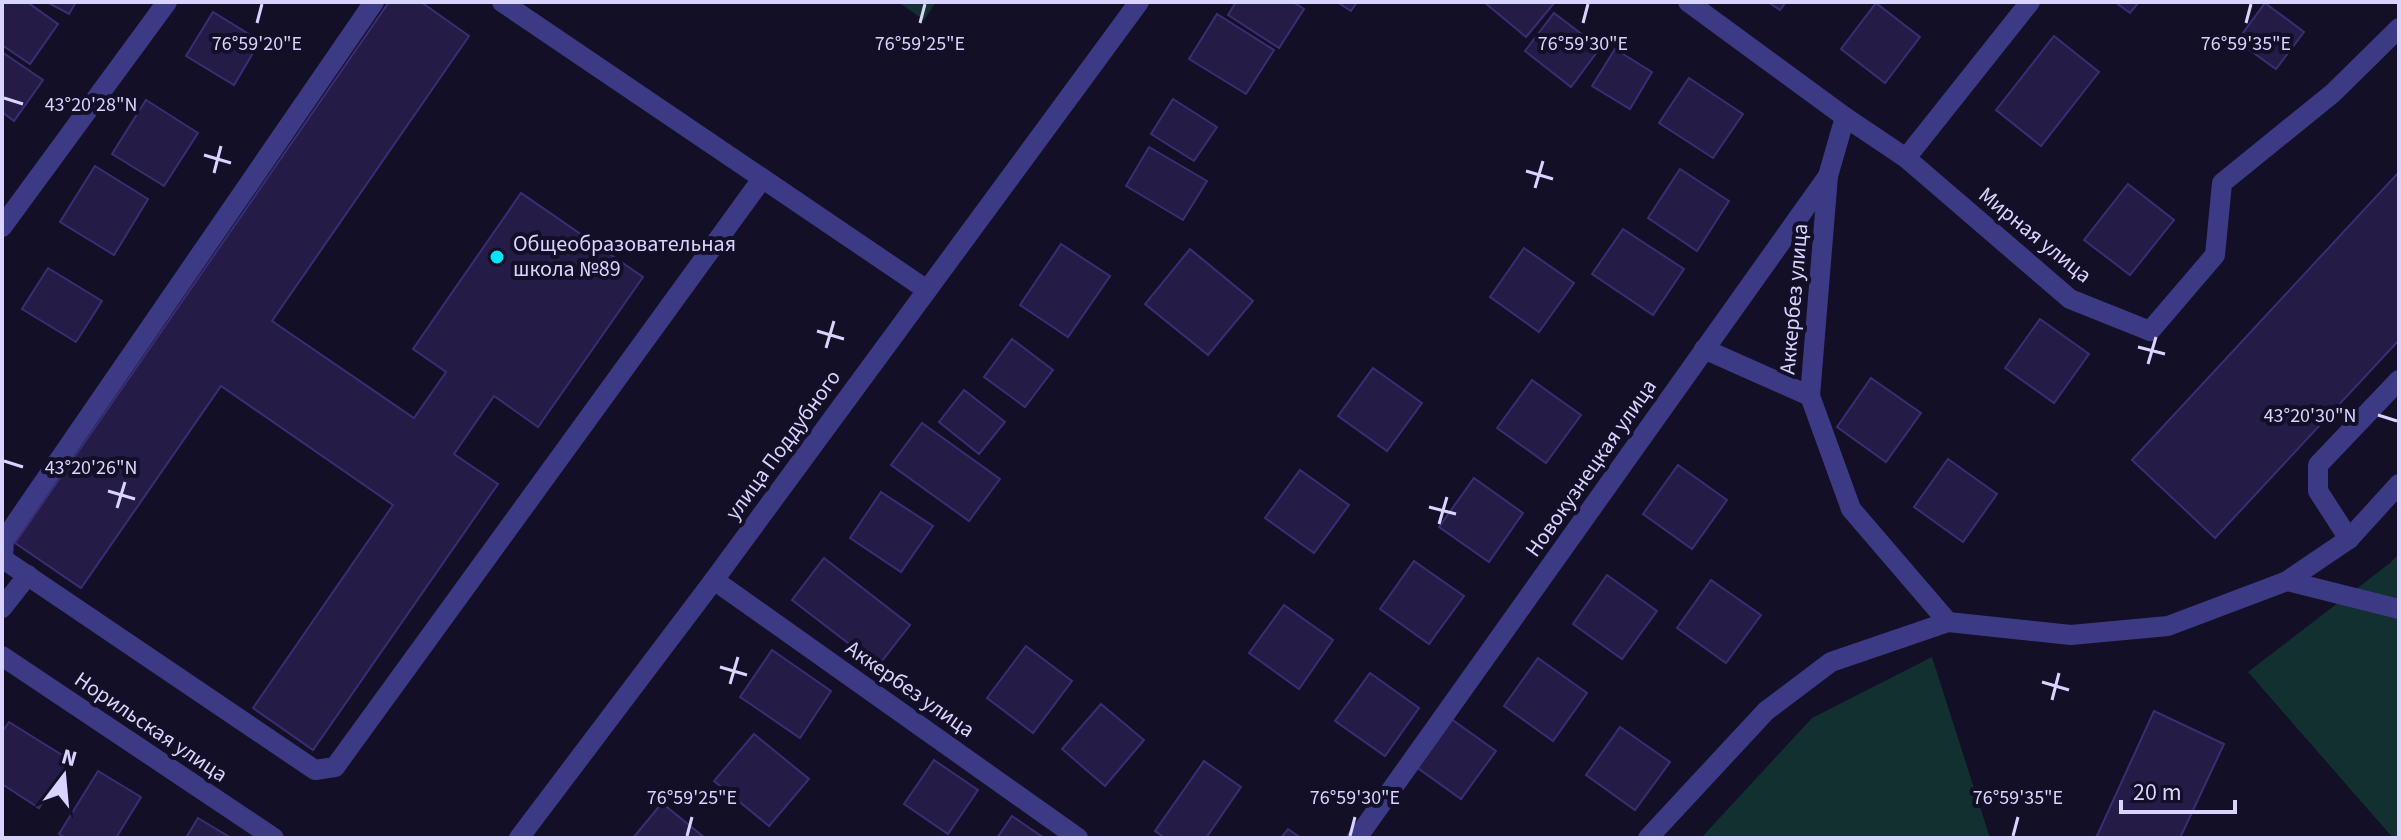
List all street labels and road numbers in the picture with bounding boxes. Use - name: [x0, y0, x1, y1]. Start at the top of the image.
- street label: Мирная улица: [1972, 179, 2098, 291]
- street label: Аккербез улица: [1771, 222, 1817, 376]
- street label: улица Поддубного: [717, 363, 849, 527]
- street label: Новокузнецкая улица: [1517, 373, 1665, 563]
- street label: Аккербез улица: [839, 632, 981, 746]
- street label: Норильская улица: [68, 664, 234, 790]

